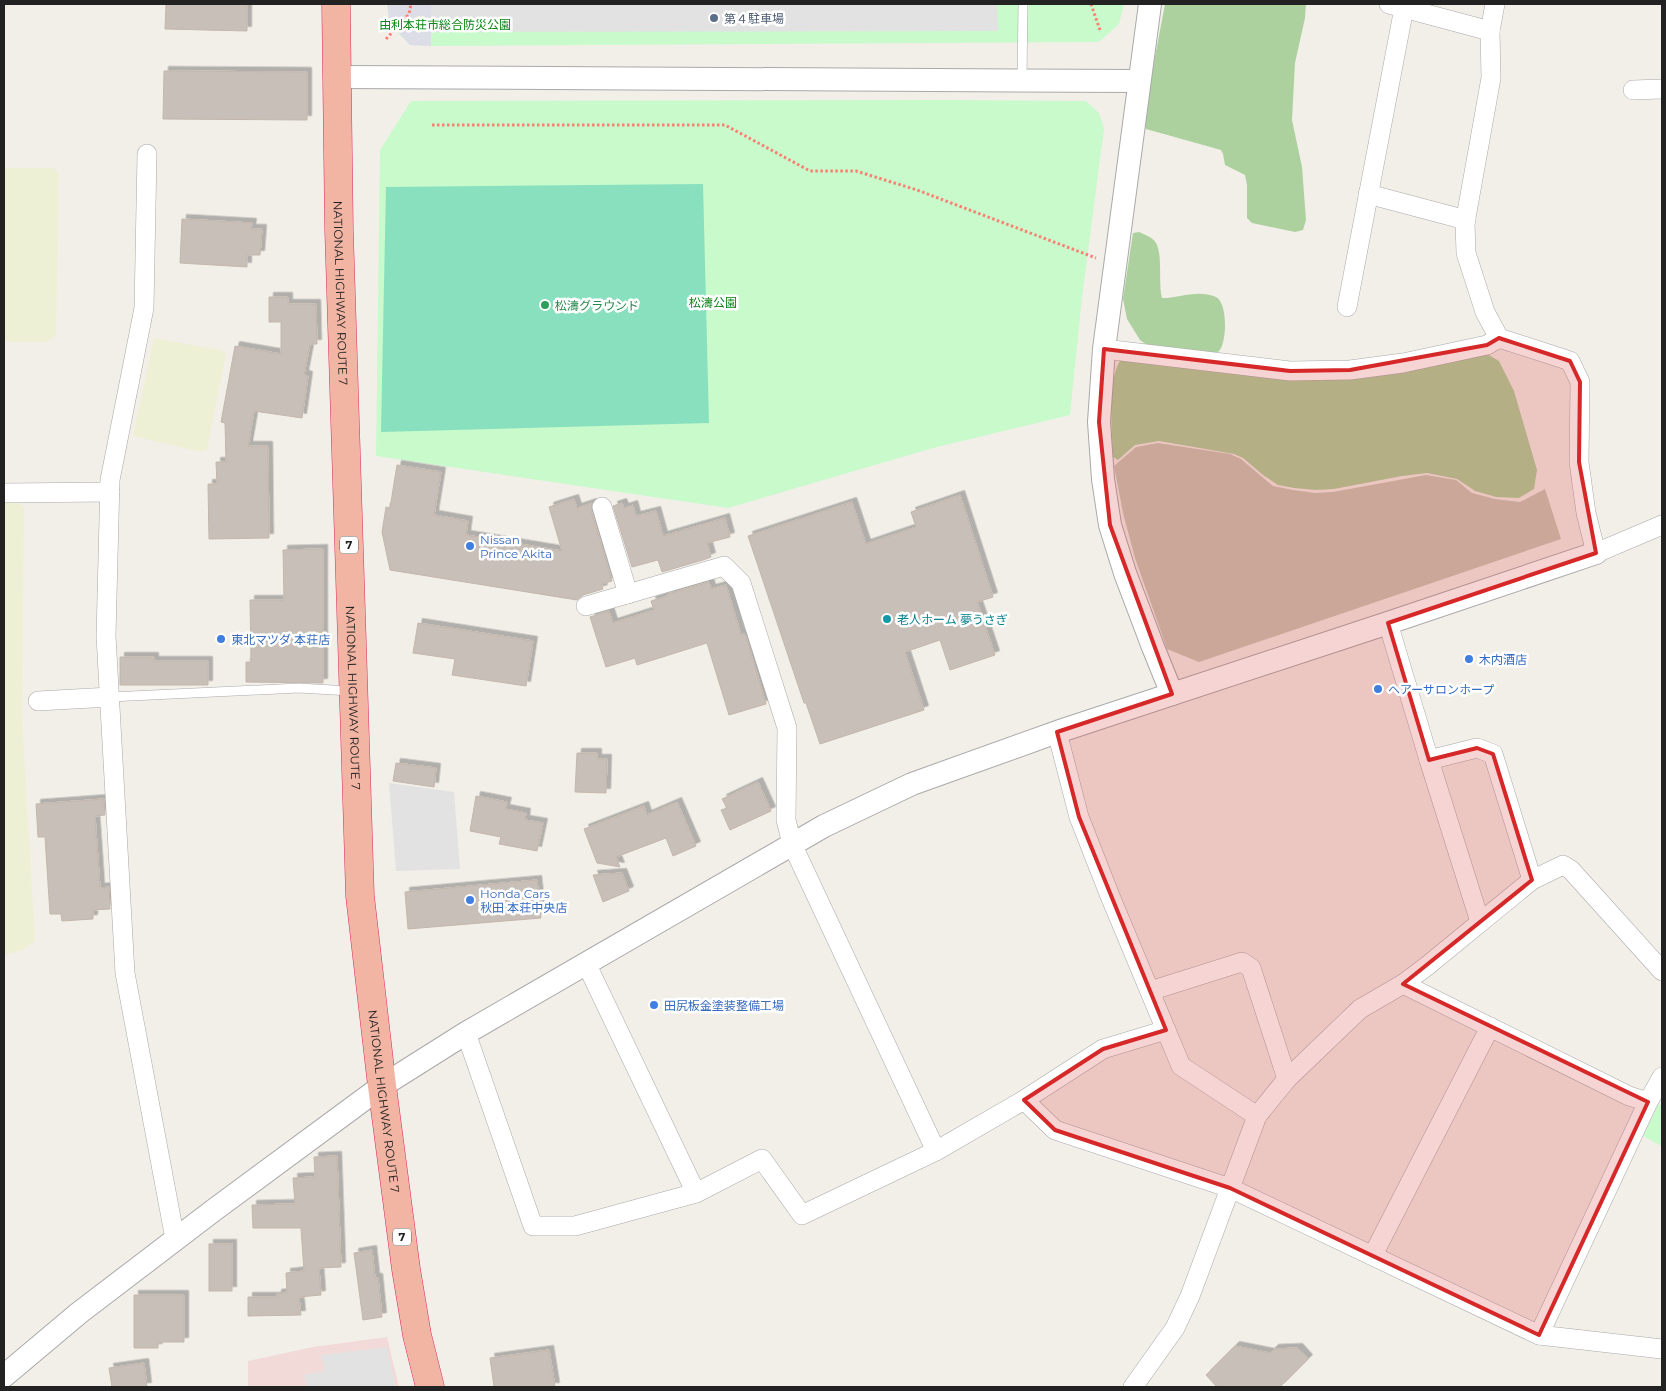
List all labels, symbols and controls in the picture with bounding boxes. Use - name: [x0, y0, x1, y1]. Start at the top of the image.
- place label: 第４駐車場: [724, 11, 784, 26]
- marker: 第４駐車場: [708, 12, 720, 24]
- park label: 由利本荘市総合防災公園: [379, 17, 511, 32]
- street label: NATIONAL HIGHWAY ROUTE 7: [331, 201, 351, 385]
- park label: 松濤公園: [689, 295, 737, 310]
- place label: 松濤グラウンド: [555, 298, 639, 313]
- marker: 松濤グラウンド: [539, 299, 551, 311]
- place label: Nissan Prince Akita: [480, 532, 552, 561]
- road number: 7: [340, 536, 358, 554]
- marker: Nissan Prince Akita: [464, 540, 476, 552]
- street label: NATIONAL HIGHWAY ROUTE 7: [343, 605, 364, 790]
- place label: 老人ホーム 夢うさぎ: [897, 612, 1008, 627]
- marker: 老人ホーム 夢うさぎ: [881, 613, 893, 625]
- place label: 東北マツダ 本荘店: [231, 632, 330, 647]
- marker: 東北マツダ 本荘店: [215, 633, 227, 645]
- place label: 木内酒店: [1479, 652, 1527, 667]
- marker: 木内酒店: [1463, 653, 1475, 665]
- place label: ヘアーサロンホープ: [1388, 682, 1494, 697]
- marker: ヘアーサロンホープ: [1372, 683, 1384, 695]
- place label: Honda Cars 秋田 本荘中央店: [480, 886, 567, 915]
- marker: Honda Cars 秋田 本荘中央店: [464, 894, 476, 906]
- place label: 田尻板金塗装整備工場: [664, 998, 784, 1013]
- marker: 田尻板金塗装整備工場: [648, 999, 660, 1011]
- street label: NATIONAL HIGHWAY ROUTE 7: [366, 1009, 403, 1194]
- road number: 7: [393, 1228, 411, 1246]

